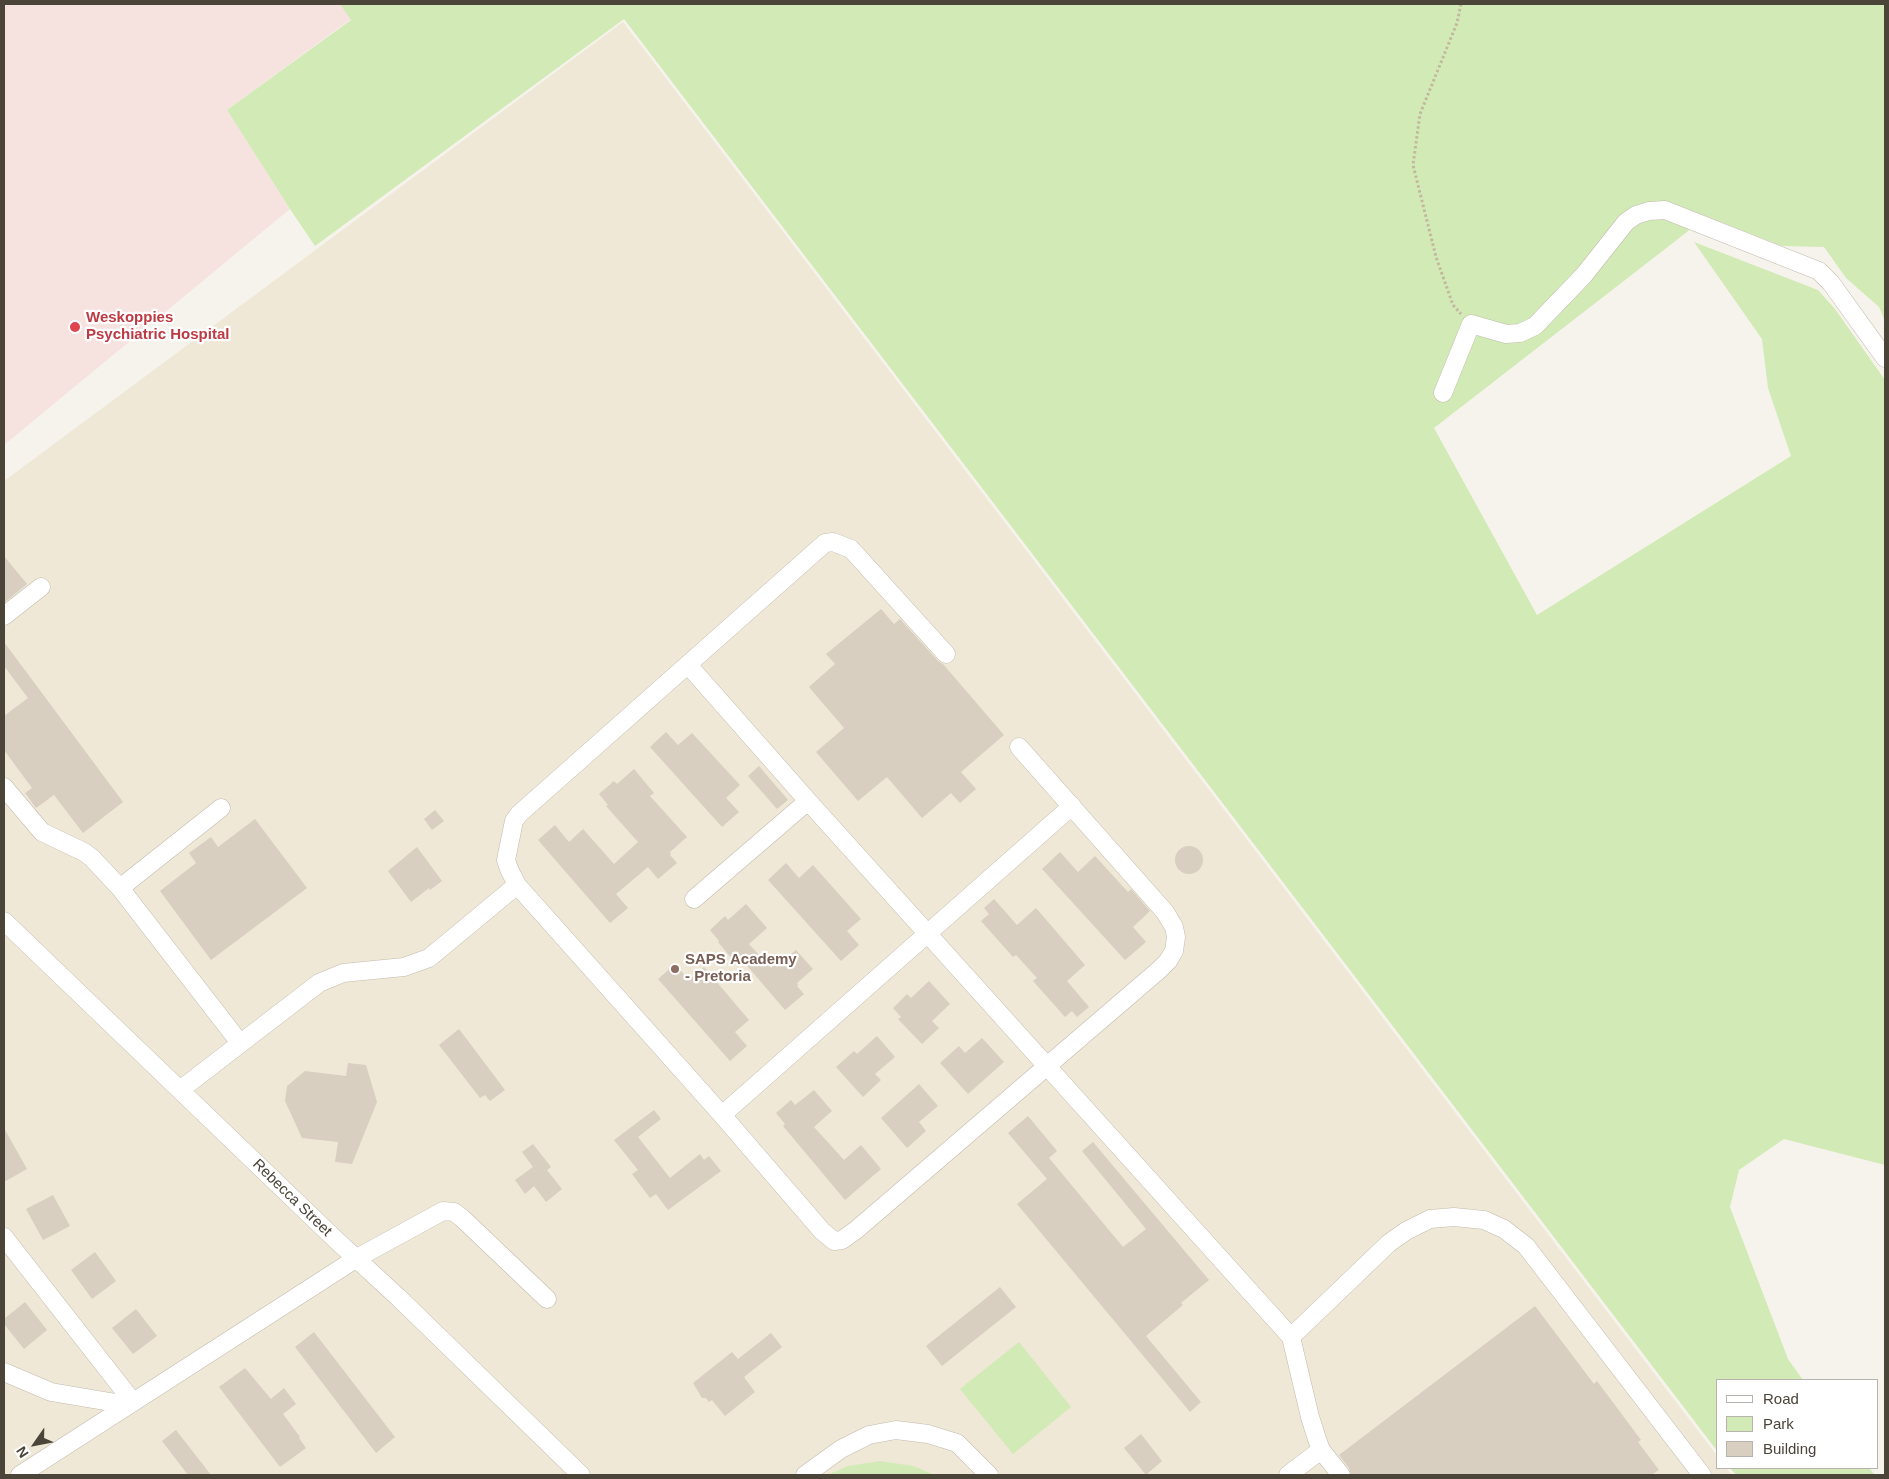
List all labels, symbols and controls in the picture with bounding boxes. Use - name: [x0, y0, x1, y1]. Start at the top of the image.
- place label: Weskoppies Psychiatric Hospital: [86, 309, 229, 344]
- marker: Weskoppies Psychiatric Hospital: [68, 320, 82, 334]
- place label: SAPS Academy - Pretoria: [685, 951, 797, 986]
- marker: SAPS Academy - Pretoria: [669, 963, 681, 975]
- street label: Rebecca Street: [249, 1156, 335, 1240]
- legend: [1716, 1379, 1879, 1469]
- text: Road: [1763, 1390, 1799, 1407]
- text: Park: [1763, 1415, 1794, 1432]
- north arrow: [10, 1419, 60, 1469]
- text: Building: [1763, 1440, 1816, 1457]
- text: N: [13, 1444, 32, 1461]

